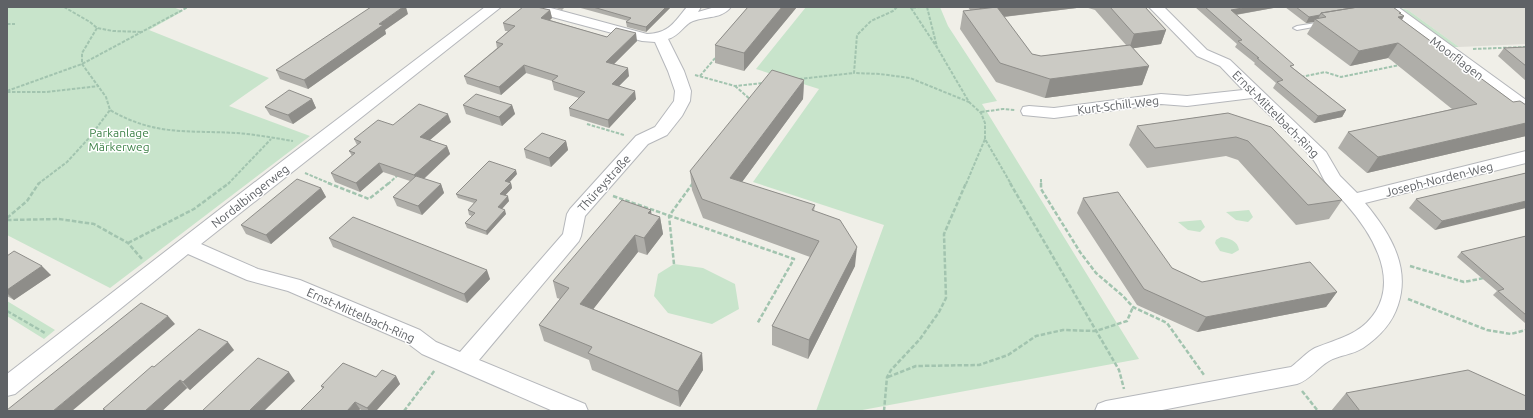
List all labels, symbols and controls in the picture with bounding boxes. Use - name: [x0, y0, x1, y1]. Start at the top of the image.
- street label: Moorflagen: [1428, 34, 1486, 82]
- street label: Ernst-Mittelbach-Ring: [1230, 68, 1322, 160]
- street label: Kurt-Schill-Weg: [1076, 94, 1160, 116]
- park label: Parkanlage Märkerweg: [88, 126, 150, 153]
- street label: Thüreystraße: [575, 152, 633, 214]
- street label: Joseph-Norden-Weg: [1384, 159, 1494, 199]
- street label: Nordalbingerweg: [209, 162, 291, 230]
- street label: Ernst-Mittelbach-Ring: [305, 285, 417, 345]

